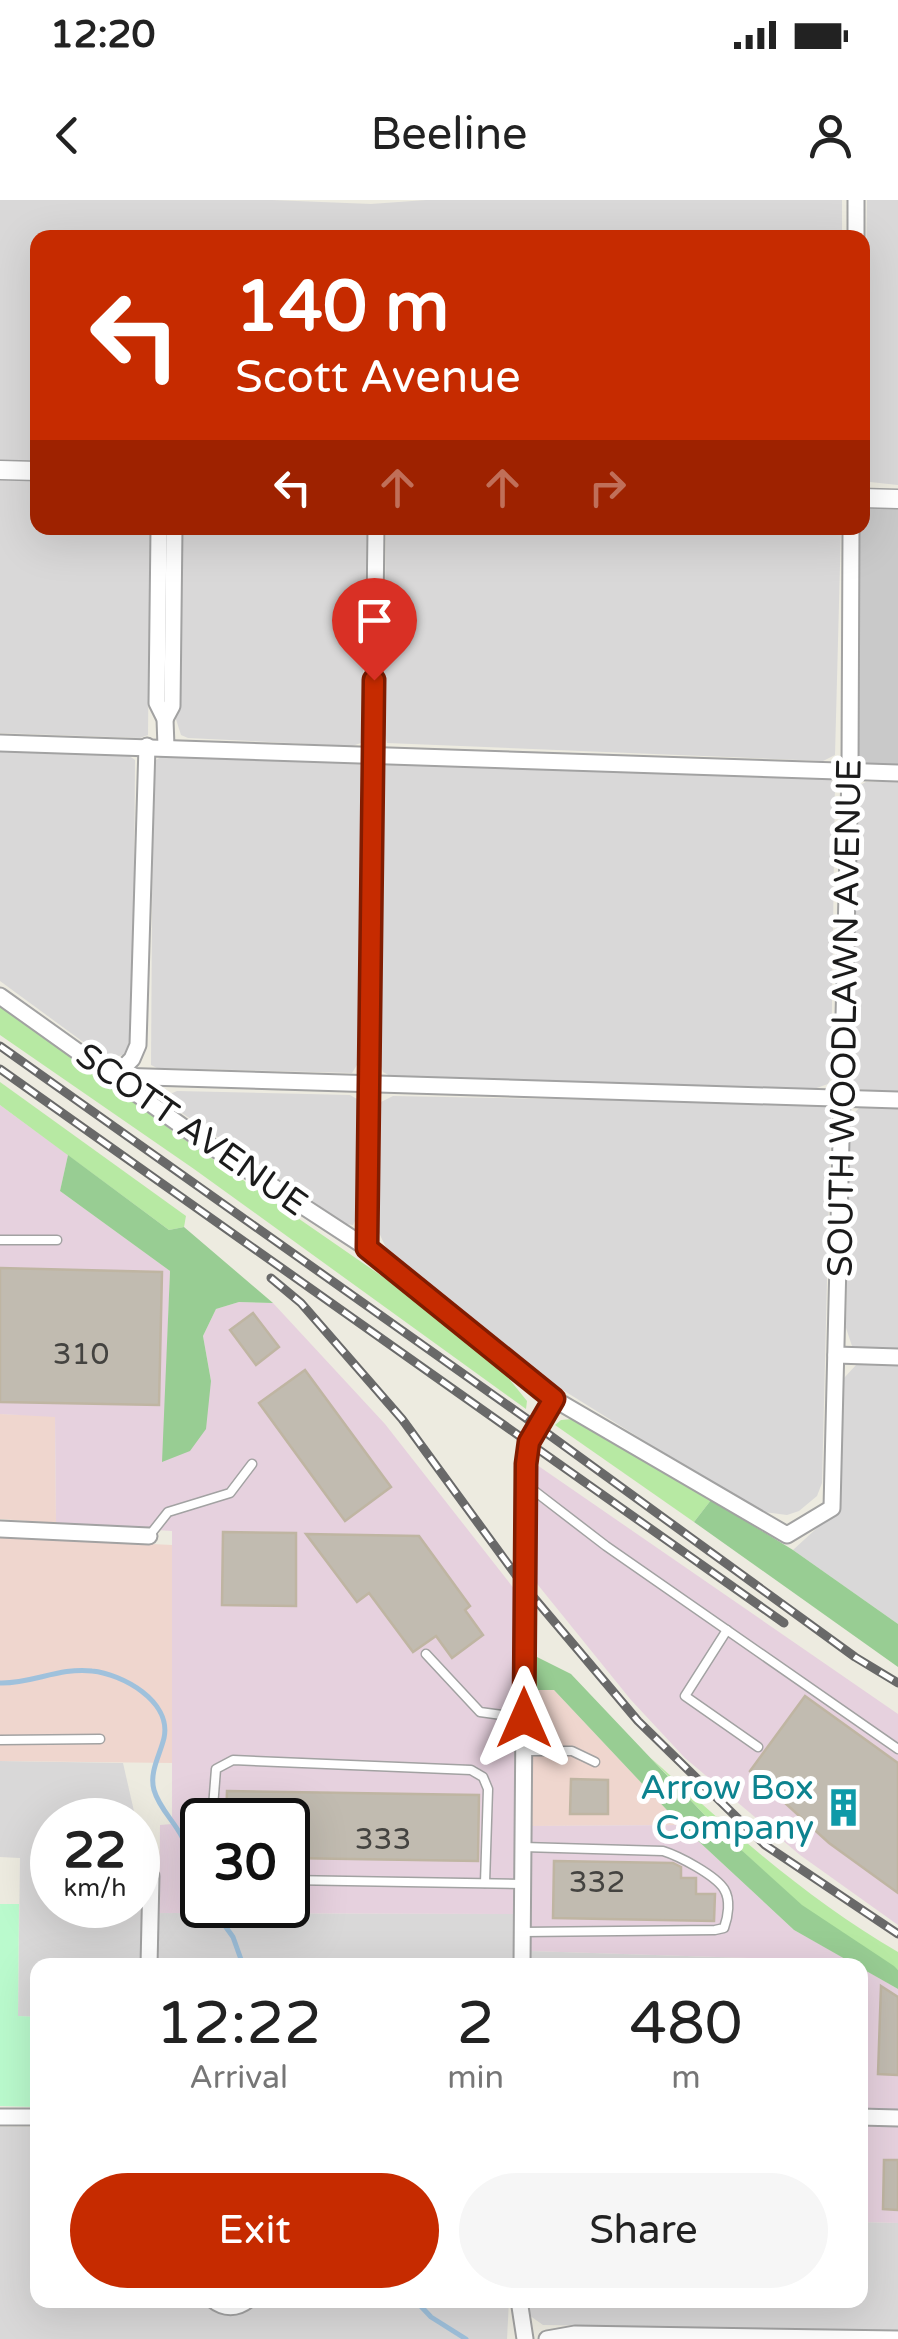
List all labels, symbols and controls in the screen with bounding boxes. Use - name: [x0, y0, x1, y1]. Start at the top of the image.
- text: 12:20: [50, 12, 155, 58]
- icon: back: [40, 108, 95, 163]
- text: Beeline: [370, 108, 528, 162]
- icon: person: [803, 108, 858, 163]
- text: 140 m: [235, 266, 449, 350]
- icon: left: [70, 270, 200, 400]
- text: Scott Avenue: [235, 351, 521, 405]
- icon: left: [265, 460, 320, 515]
- icon: ahead: [370, 460, 425, 515]
- icon: ahead: [475, 460, 530, 515]
- icon: right: [580, 460, 635, 515]
- pin: [332, 578, 417, 681]
- icon: arrive: [347, 593, 402, 648]
- street label: SOUTH WOODLAWN AVENUE: [819, 759, 871, 1277]
- street label: SCOTT AVENUE: [68, 1034, 315, 1225]
- house number: 310: [53, 1336, 109, 1373]
- position arrow: [472, 1666, 576, 1770]
- place label: Arrow Box Company: [640, 1767, 814, 1849]
- building icon: Arrow Box Company: [823, 1786, 865, 1828]
- speed limit sign: 30: [180, 1798, 310, 1928]
- text: 22: [64, 1821, 126, 1881]
- house number: 333: [355, 1821, 411, 1858]
- house number: 332: [569, 1864, 625, 1901]
- text: km/h: [64, 1873, 126, 1903]
- text: 12:22: [155, 1988, 322, 2060]
- text: 2: [457, 1988, 494, 2060]
- text: 480: [629, 1988, 743, 2060]
- text: Arrival: [189, 2059, 288, 2097]
- text: min: [447, 2059, 504, 2097]
- text: m: [671, 2059, 701, 2097]
- button: Exit: [70, 2173, 439, 2288]
- button: Share: [459, 2173, 828, 2288]

